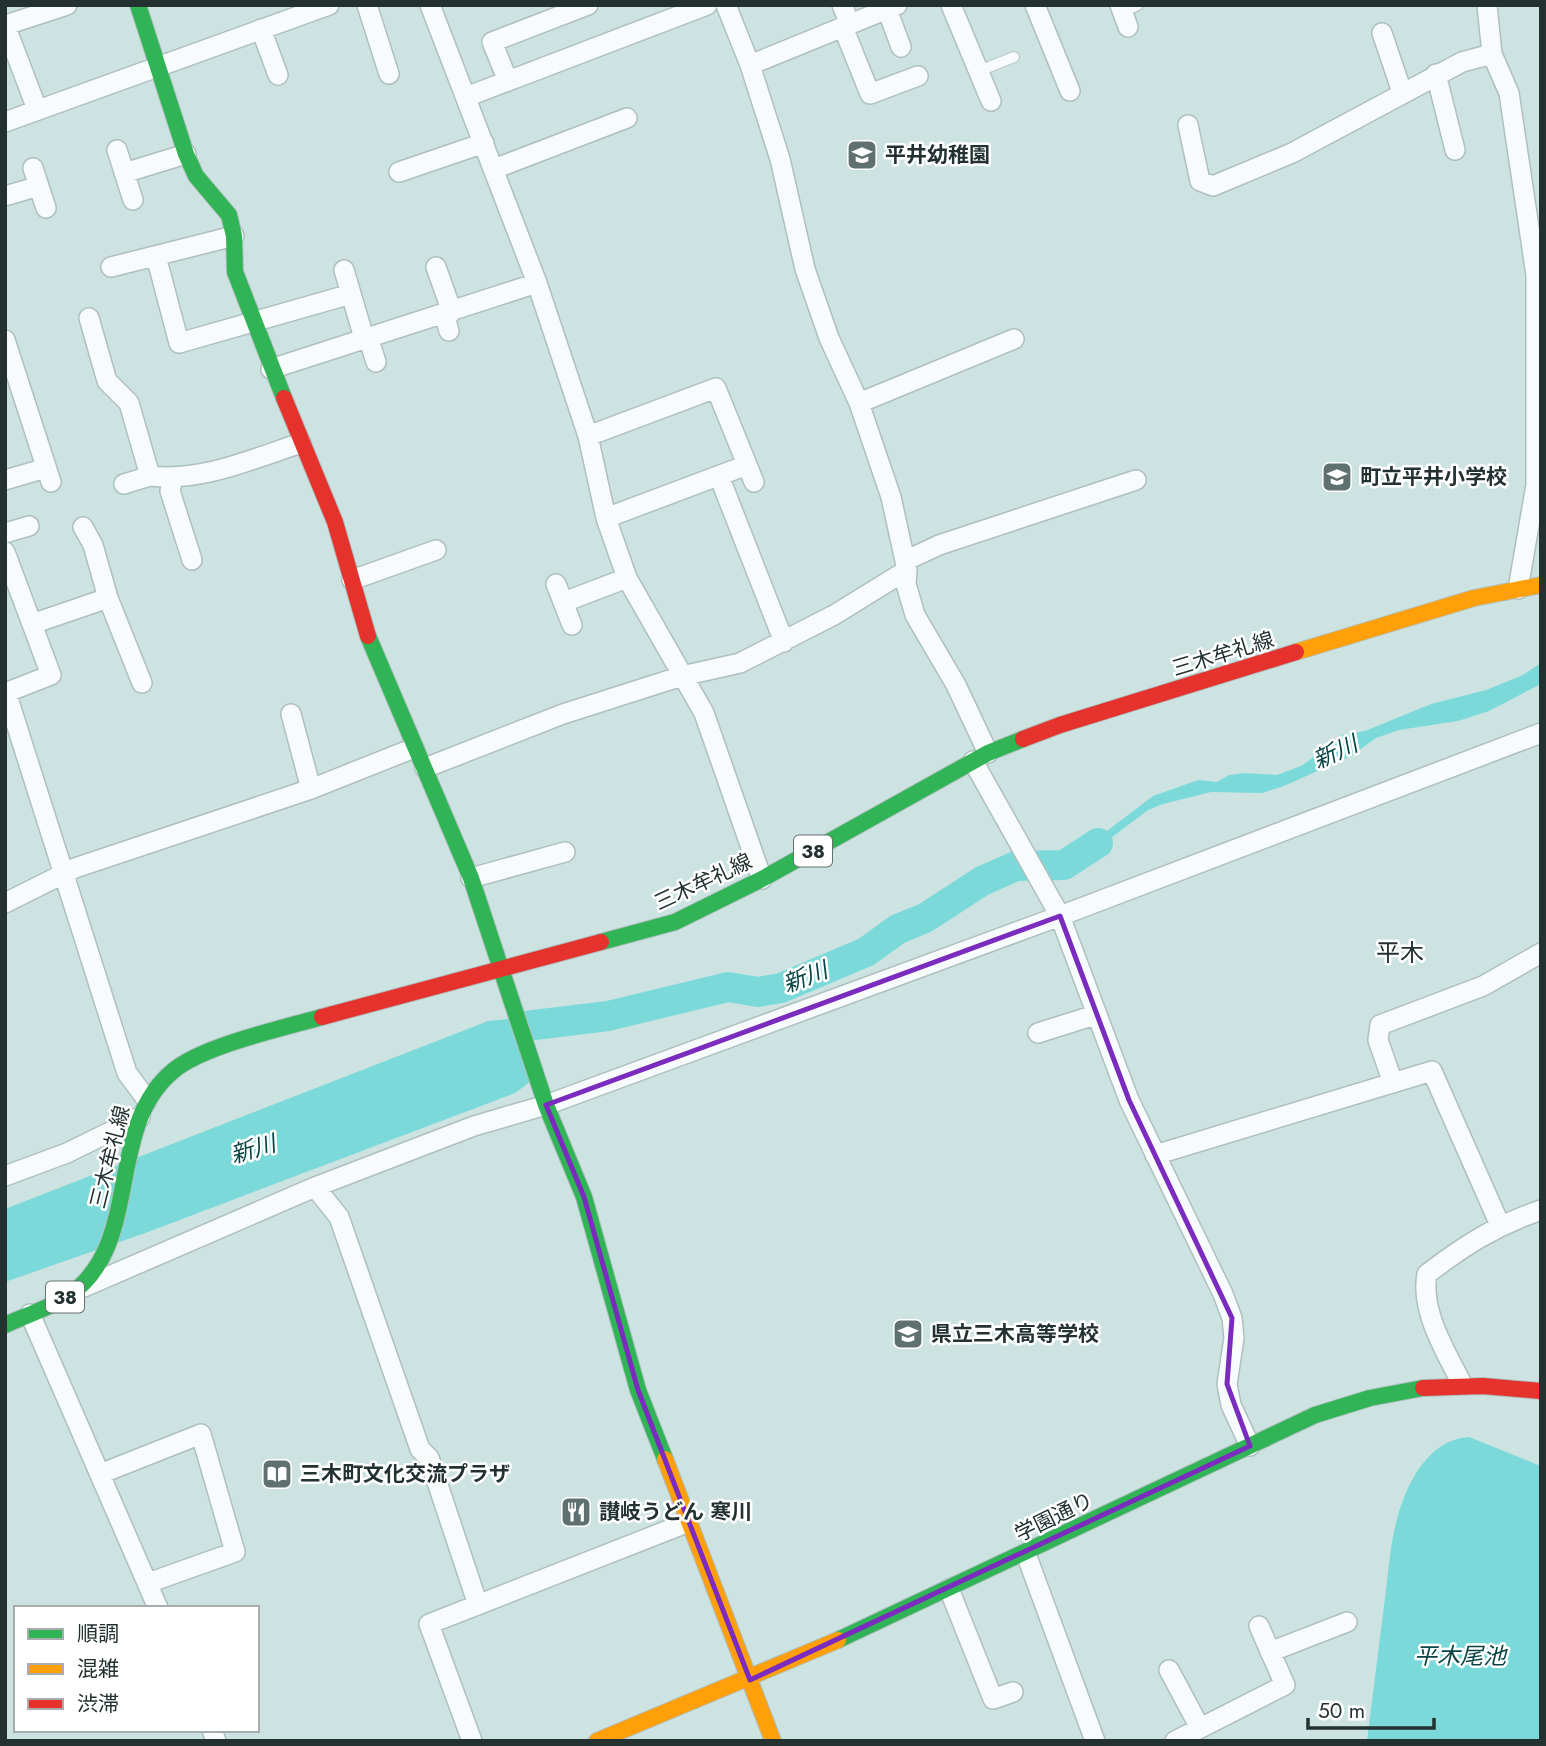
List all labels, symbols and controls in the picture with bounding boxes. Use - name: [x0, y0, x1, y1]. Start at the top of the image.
- school or university icon: 平井幼稚園: [845, 138, 879, 172]
- place label: 平井幼稚園: [885, 140, 990, 170]
- school or university icon: 町立平井小学校: [1320, 460, 1354, 494]
- place label: 町立平井小学校: [1360, 462, 1507, 492]
- street label: 三木牟礼線: [1168, 624, 1278, 684]
- water label: 新川: [1307, 726, 1366, 777]
- road number: 38: [794, 836, 832, 866]
- street label: 三木牟礼線: [649, 846, 757, 918]
- district label: 平木: [1376, 935, 1424, 970]
- water label: 新川: [777, 952, 835, 1001]
- street label: 三木牟礼線: [83, 1102, 137, 1212]
- water label: 新川: [226, 1125, 283, 1172]
- road number: 38: [46, 1282, 84, 1312]
- school or university icon: 県立三木高等学校: [891, 1317, 925, 1351]
- place label: 県立三木高等学校: [931, 1319, 1099, 1349]
- library icon: 三木町文化交流プラザ: [260, 1457, 294, 1491]
- place label: 三木町文化交流プラザ: [300, 1459, 510, 1489]
- street label: 学園通り: [1010, 1485, 1098, 1549]
- restaurant icon: 讃岐うどん 寒川: [559, 1495, 593, 1529]
- place label: 讃岐うどん 寒川: [599, 1497, 752, 1527]
- legend: [14, 1606, 259, 1732]
- text: 順調: [77, 1619, 119, 1649]
- water label: 平木尾池: [1414, 1639, 1508, 1673]
- text: 混雑: [77, 1654, 119, 1684]
- scale bar: [1308, 1686, 1434, 1730]
- text: 渋滞: [77, 1689, 119, 1719]
- text: 50 m: [1318, 1696, 1365, 1726]

